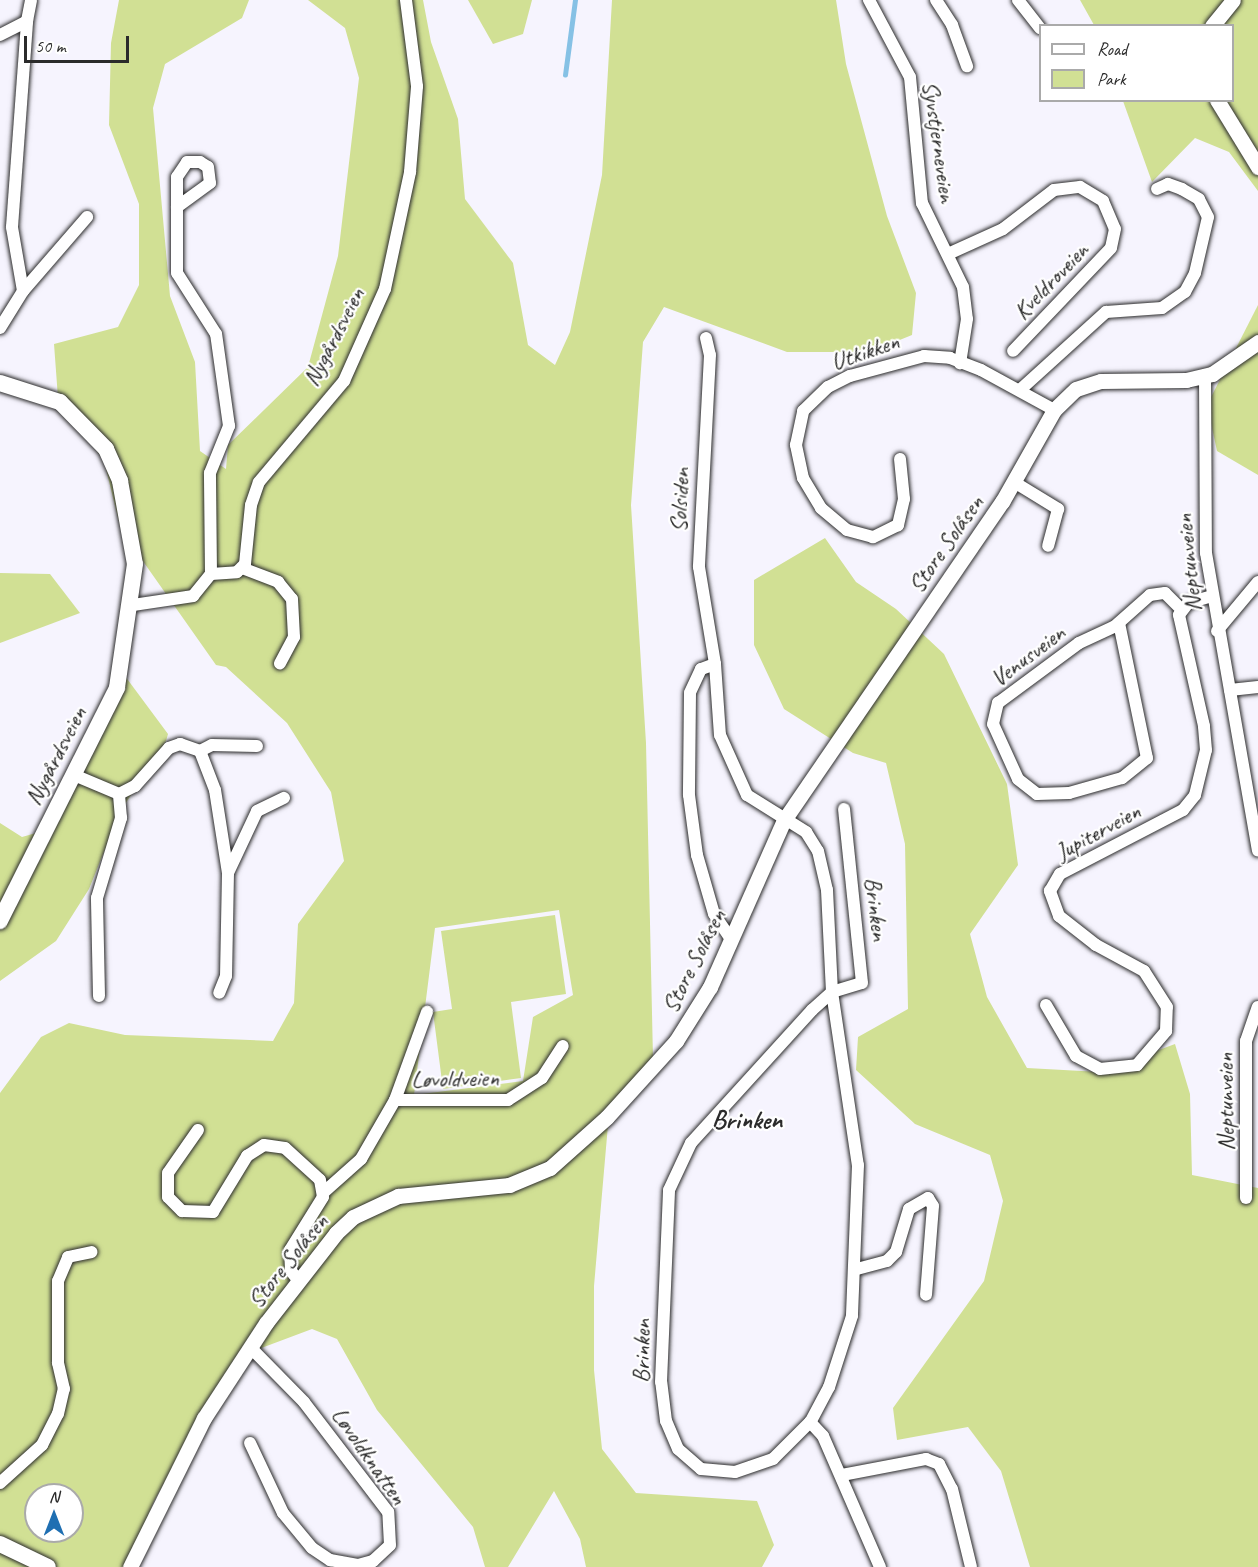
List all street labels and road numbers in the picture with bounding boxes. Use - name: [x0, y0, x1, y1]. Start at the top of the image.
- street label: Syvstjerneveien: [916, 79, 962, 205]
- street label: Kveldroveien: [1007, 236, 1095, 326]
- street label: Nygårdsveien: [297, 283, 371, 391]
- street label: Utkikken: [827, 327, 903, 377]
- street label: Solsiden: [664, 467, 696, 533]
- street label: Store Solåsen: [902, 490, 990, 598]
- street label: Neptunveien: [1170, 513, 1208, 613]
- street label: Venusveien: [985, 619, 1071, 693]
- street label: Nygårdsveien: [19, 702, 93, 810]
- street label: Jupiterveien: [1051, 797, 1145, 867]
- street label: Brinken: [858, 876, 894, 942]
- street label: Store Solåsen: [656, 905, 732, 1017]
- street label: Neptunveien: [1211, 1053, 1241, 1151]
- street label: Løvoldveien: [411, 1064, 499, 1094]
- street label: Store Solåsen: [242, 1208, 334, 1314]
- street label: Brinken: [627, 1319, 657, 1383]
- street label: Løvoldknatten: [325, 1402, 413, 1510]

